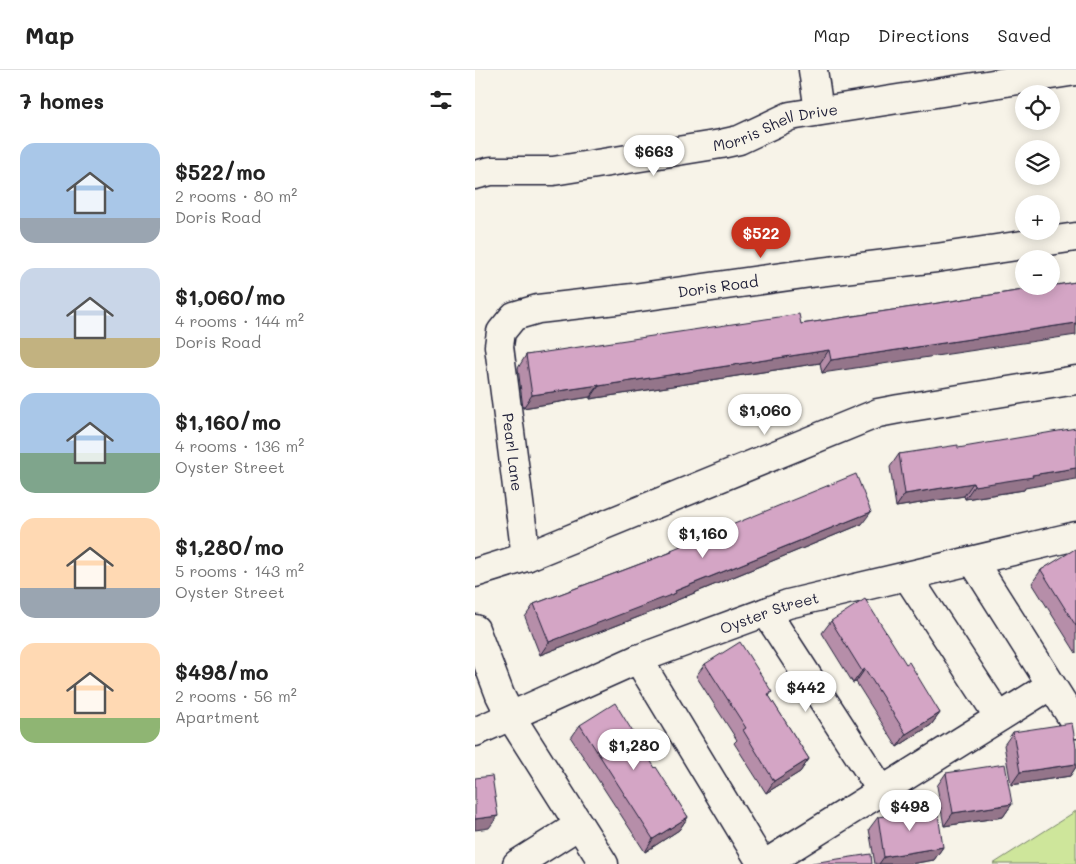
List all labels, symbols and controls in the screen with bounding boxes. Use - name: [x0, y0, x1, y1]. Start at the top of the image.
- text: Map: [25, 19, 74, 50]
- text: Map: [813, 23, 850, 47]
- text: Directions: [878, 23, 970, 47]
- text: Saved: [998, 23, 1051, 47]
- map controls: [1015, 85, 1060, 295]
- button: locate: [1015, 85, 1060, 130]
- icon: filters: [427, 86, 455, 114]
- text: 7 homes: [20, 87, 104, 114]
- street label: Morris Shell Drive: [711, 99, 839, 155]
- pin: $663: [624, 134, 684, 177]
- text: $663: [635, 140, 673, 161]
- button: layers: [1015, 140, 1060, 185]
- text: $522/mo: [175, 158, 265, 185]
- icon: home: [60, 163, 120, 223]
- text: 2 rooms · 80 m²: [175, 185, 297, 206]
- button: +: [1015, 195, 1060, 240]
- text: Doris Road: [175, 206, 261, 227]
- pin: $522: [731, 216, 791, 259]
- text: $522: [742, 222, 780, 243]
- button: −: [1015, 250, 1060, 295]
- street label: Doris Road: [677, 271, 759, 302]
- text: $1,060/mo: [175, 283, 285, 310]
- icon: home: [60, 288, 120, 348]
- text: 4 rooms · 144 m²: [175, 310, 304, 331]
- text: Doris Road: [175, 331, 261, 352]
- pin: $1,060: [724, 394, 806, 436]
- text: $1,060: [739, 399, 791, 420]
- text: $1,160/mo: [175, 408, 281, 435]
- street label: Pearl Lane: [498, 412, 528, 492]
- icon: home: [60, 413, 120, 473]
- text: 4 rooms · 136 m²: [175, 435, 304, 456]
- text: Oyster Street: [175, 456, 285, 477]
- pin: $1,160: [662, 516, 744, 559]
- text: $1,160: [679, 522, 727, 543]
- text: $1,280/mo: [175, 533, 284, 560]
- icon: home: [60, 538, 120, 598]
- text: 5 rooms · 143 m²: [175, 560, 304, 581]
- text: Oyster Street: [175, 581, 285, 602]
- street label: Oyster Street: [717, 587, 821, 638]
- text: $498/mo: [175, 658, 269, 685]
- icon: home: [60, 663, 120, 723]
- pin: $442: [776, 670, 836, 713]
- text: $442: [786, 676, 826, 697]
- text: 2 rooms · 56 m²: [175, 685, 297, 706]
- text: Apartment: [175, 706, 260, 727]
- pin: $1,280: [593, 728, 675, 771]
- text: $1,280: [608, 734, 660, 755]
- pin: $498: [880, 790, 940, 832]
- text: $498: [890, 795, 930, 816]

